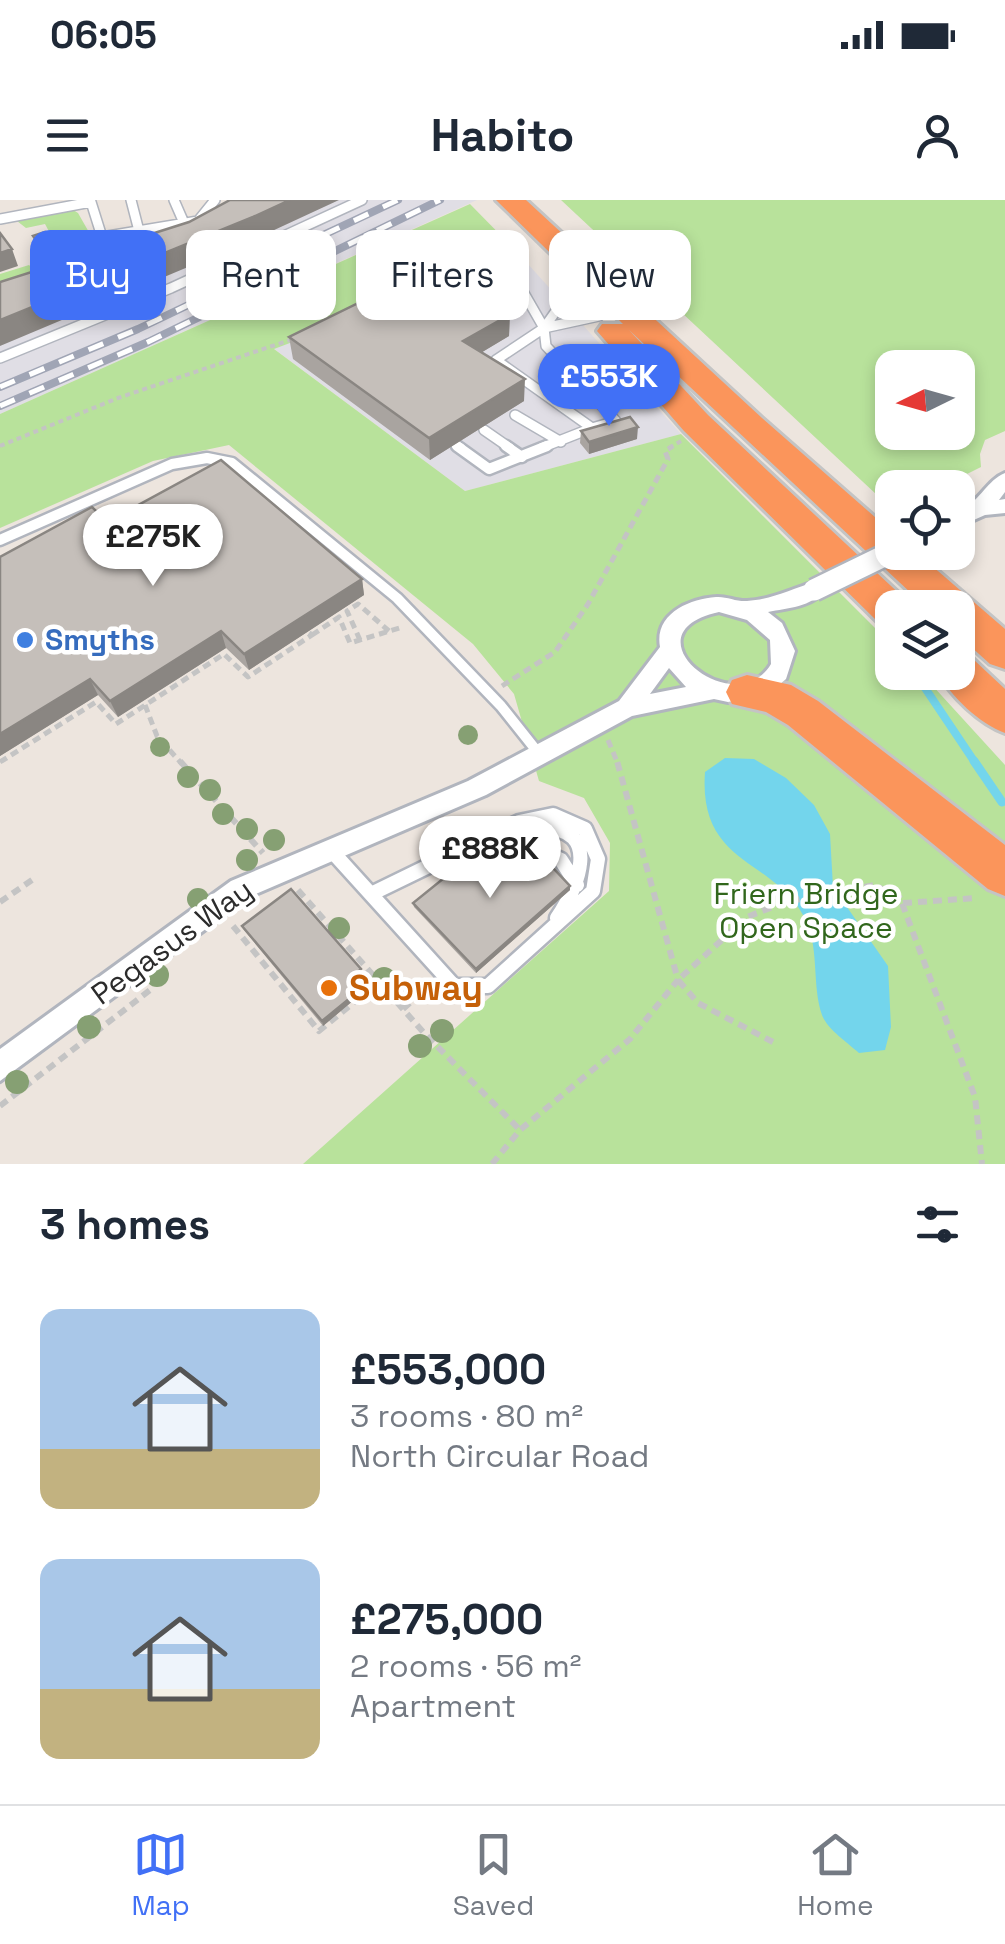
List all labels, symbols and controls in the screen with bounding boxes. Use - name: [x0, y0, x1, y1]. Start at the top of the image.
- text: 06:05: [50, 11, 157, 59]
- text: Habito: [431, 107, 574, 164]
- icon: menu: [40, 108, 95, 163]
- icon: person: [910, 108, 965, 163]
- chip: Buy: [30, 230, 166, 320]
- chip: Rent: [186, 230, 336, 320]
- chip: Filters: [356, 230, 529, 320]
- chip: New: [549, 230, 691, 320]
- pin: £553K: [539, 344, 679, 429]
- north arrow: [875, 350, 975, 450]
- map controls: [875, 350, 975, 690]
- text: £553K: [560, 356, 658, 396]
- button: locate: [875, 470, 975, 570]
- pin: £275K: [83, 504, 223, 589]
- text: £275K: [105, 516, 201, 556]
- button: layers: [875, 590, 975, 690]
- place label: Smyths: [45, 620, 155, 659]
- marker: Smyths: [14, 629, 36, 651]
- pin: £888K: [420, 816, 560, 901]
- text: £888K: [441, 828, 539, 868]
- street label: Pegasus Way: [83, 870, 260, 1013]
- park label: Friern Bridge Open Space: [714, 874, 898, 947]
- place label: Subway: [349, 966, 483, 1010]
- marker: Subway: [318, 977, 340, 999]
- icon: filters: [910, 1197, 965, 1252]
- text: 3 homes: [40, 1198, 210, 1251]
- text: £553,000: [350, 1343, 546, 1396]
- icon: home: [120, 1349, 240, 1469]
- text: 3 rooms · 80 m²: [350, 1396, 583, 1436]
- text: North Circular Road: [350, 1436, 649, 1476]
- text: £275,000: [350, 1593, 543, 1646]
- icon: home: [120, 1599, 240, 1719]
- text: 2 rooms · 56 m²: [350, 1646, 582, 1686]
- text: Apartment: [350, 1686, 516, 1726]
- tab: Map: [131, 1827, 190, 1923]
- tab: Saved: [453, 1827, 534, 1923]
- tab: Home: [797, 1827, 874, 1923]

